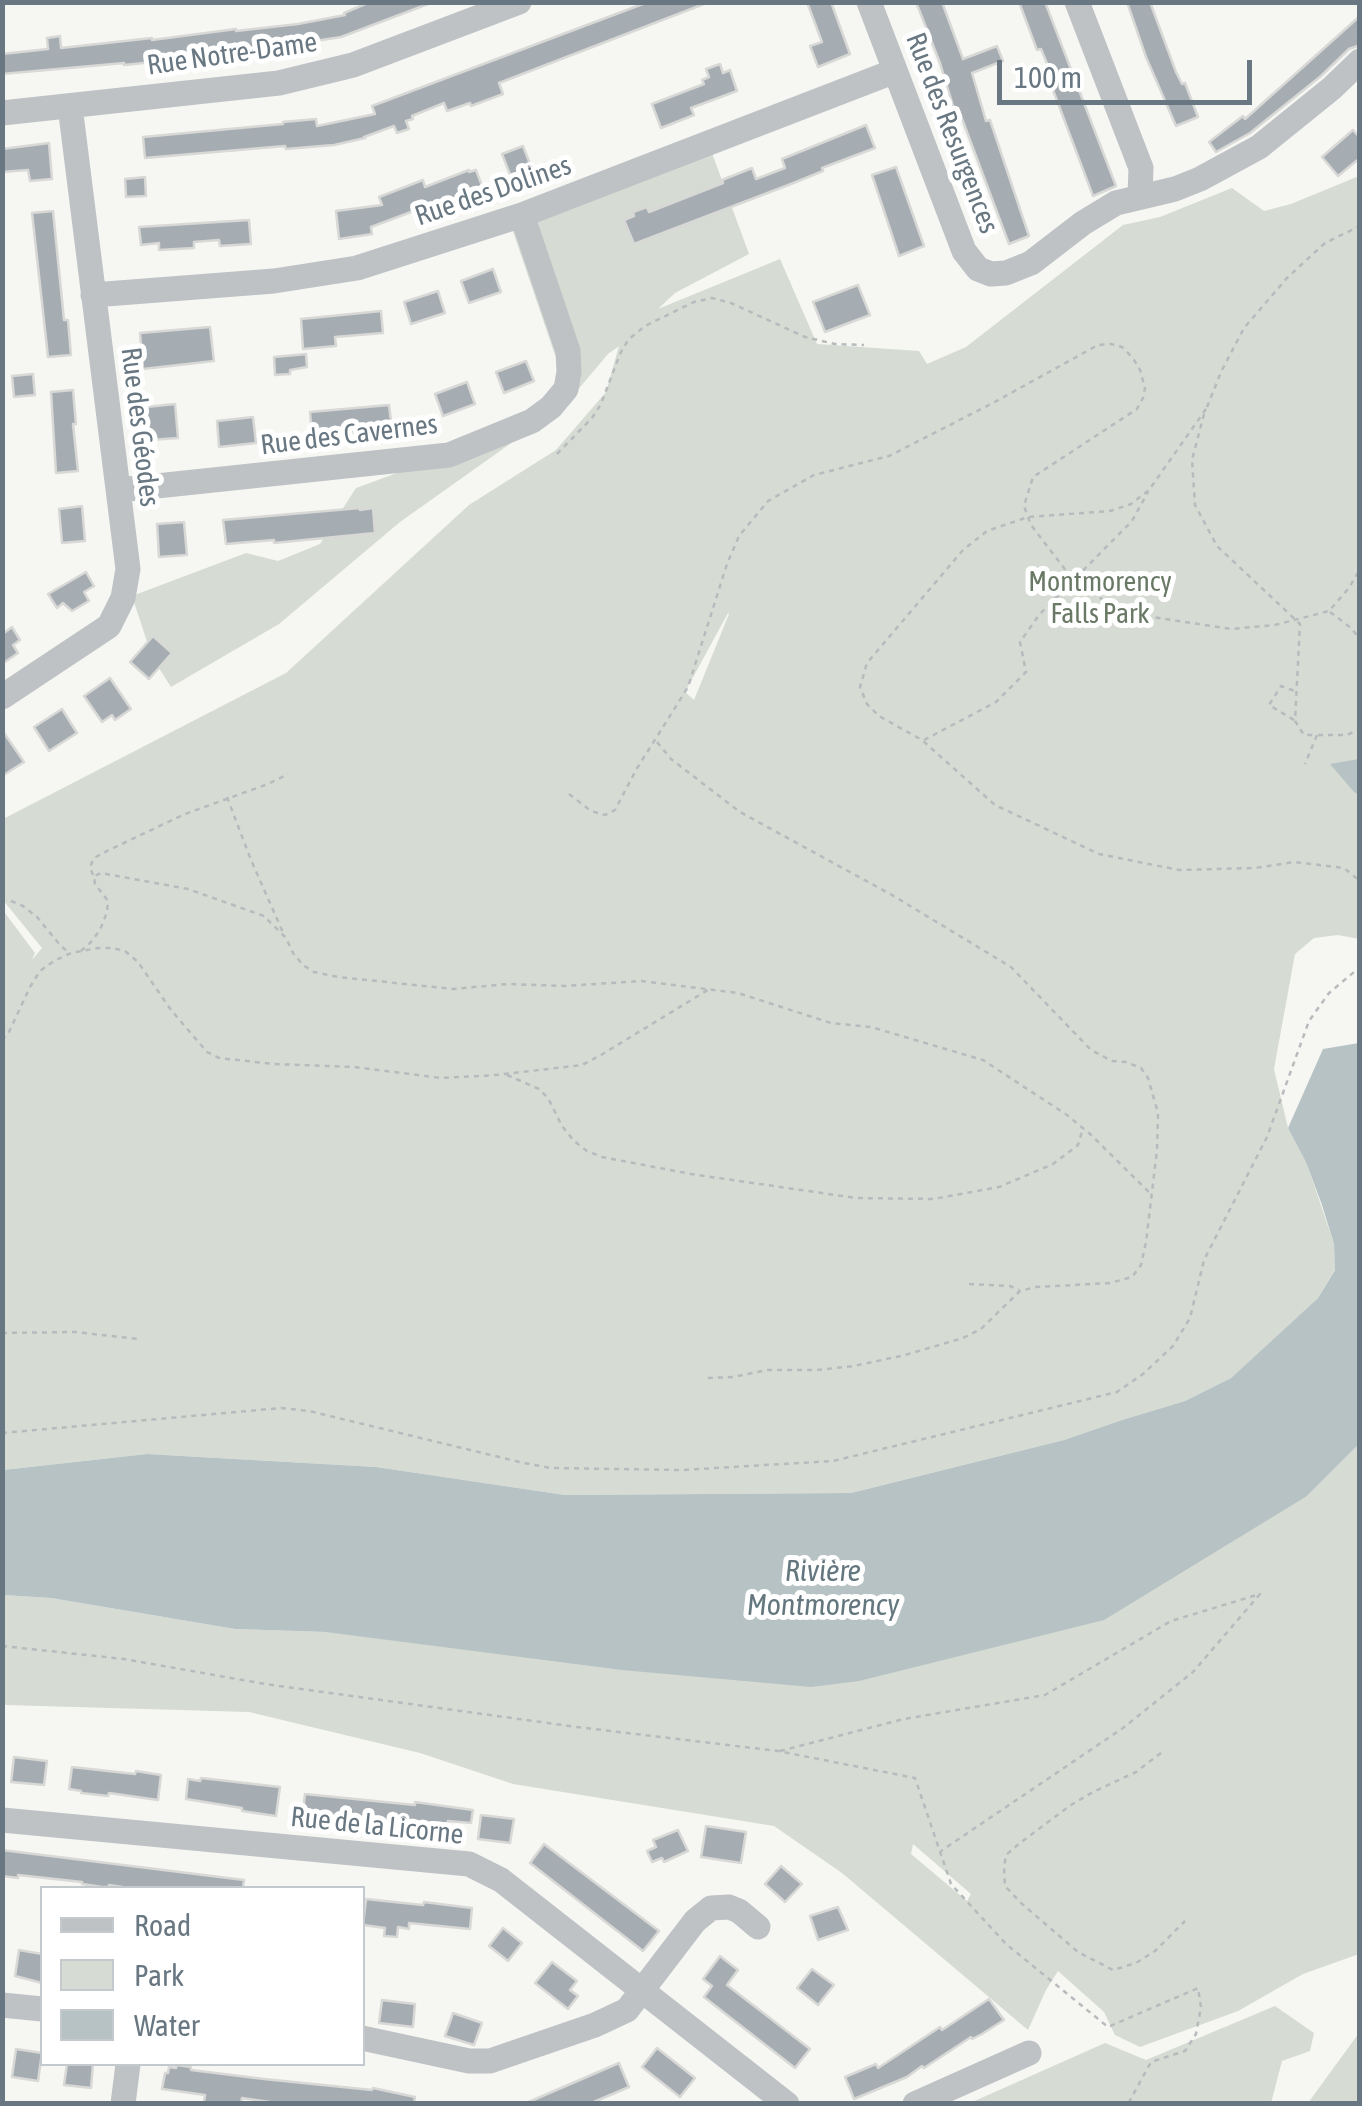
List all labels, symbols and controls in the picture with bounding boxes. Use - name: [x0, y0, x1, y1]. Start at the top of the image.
- street label: Rue Notre-Dame: [145, 25, 319, 83]
- street label: Rue des Resurgences: [898, 28, 1006, 238]
- scale bar: [1002, 40, 1257, 102]
- text: 100 m: [1014, 60, 1082, 94]
- street label: Rue des Dolines: [411, 149, 575, 233]
- street label: Rue des Géodes: [114, 345, 166, 509]
- street label: Rue des Cavernes: [259, 407, 439, 463]
- park label: Montmorency Falls Park: [1028, 565, 1172, 631]
- water label: Rivière Montmorency: [747, 1554, 899, 1624]
- street label: Rue de la Licorne: [289, 1800, 465, 1852]
- legend: [40, 1886, 365, 2066]
- text: Road: [134, 1908, 191, 1942]
- text: Park: [134, 1958, 184, 1992]
- text: Water: [134, 2008, 200, 2042]

